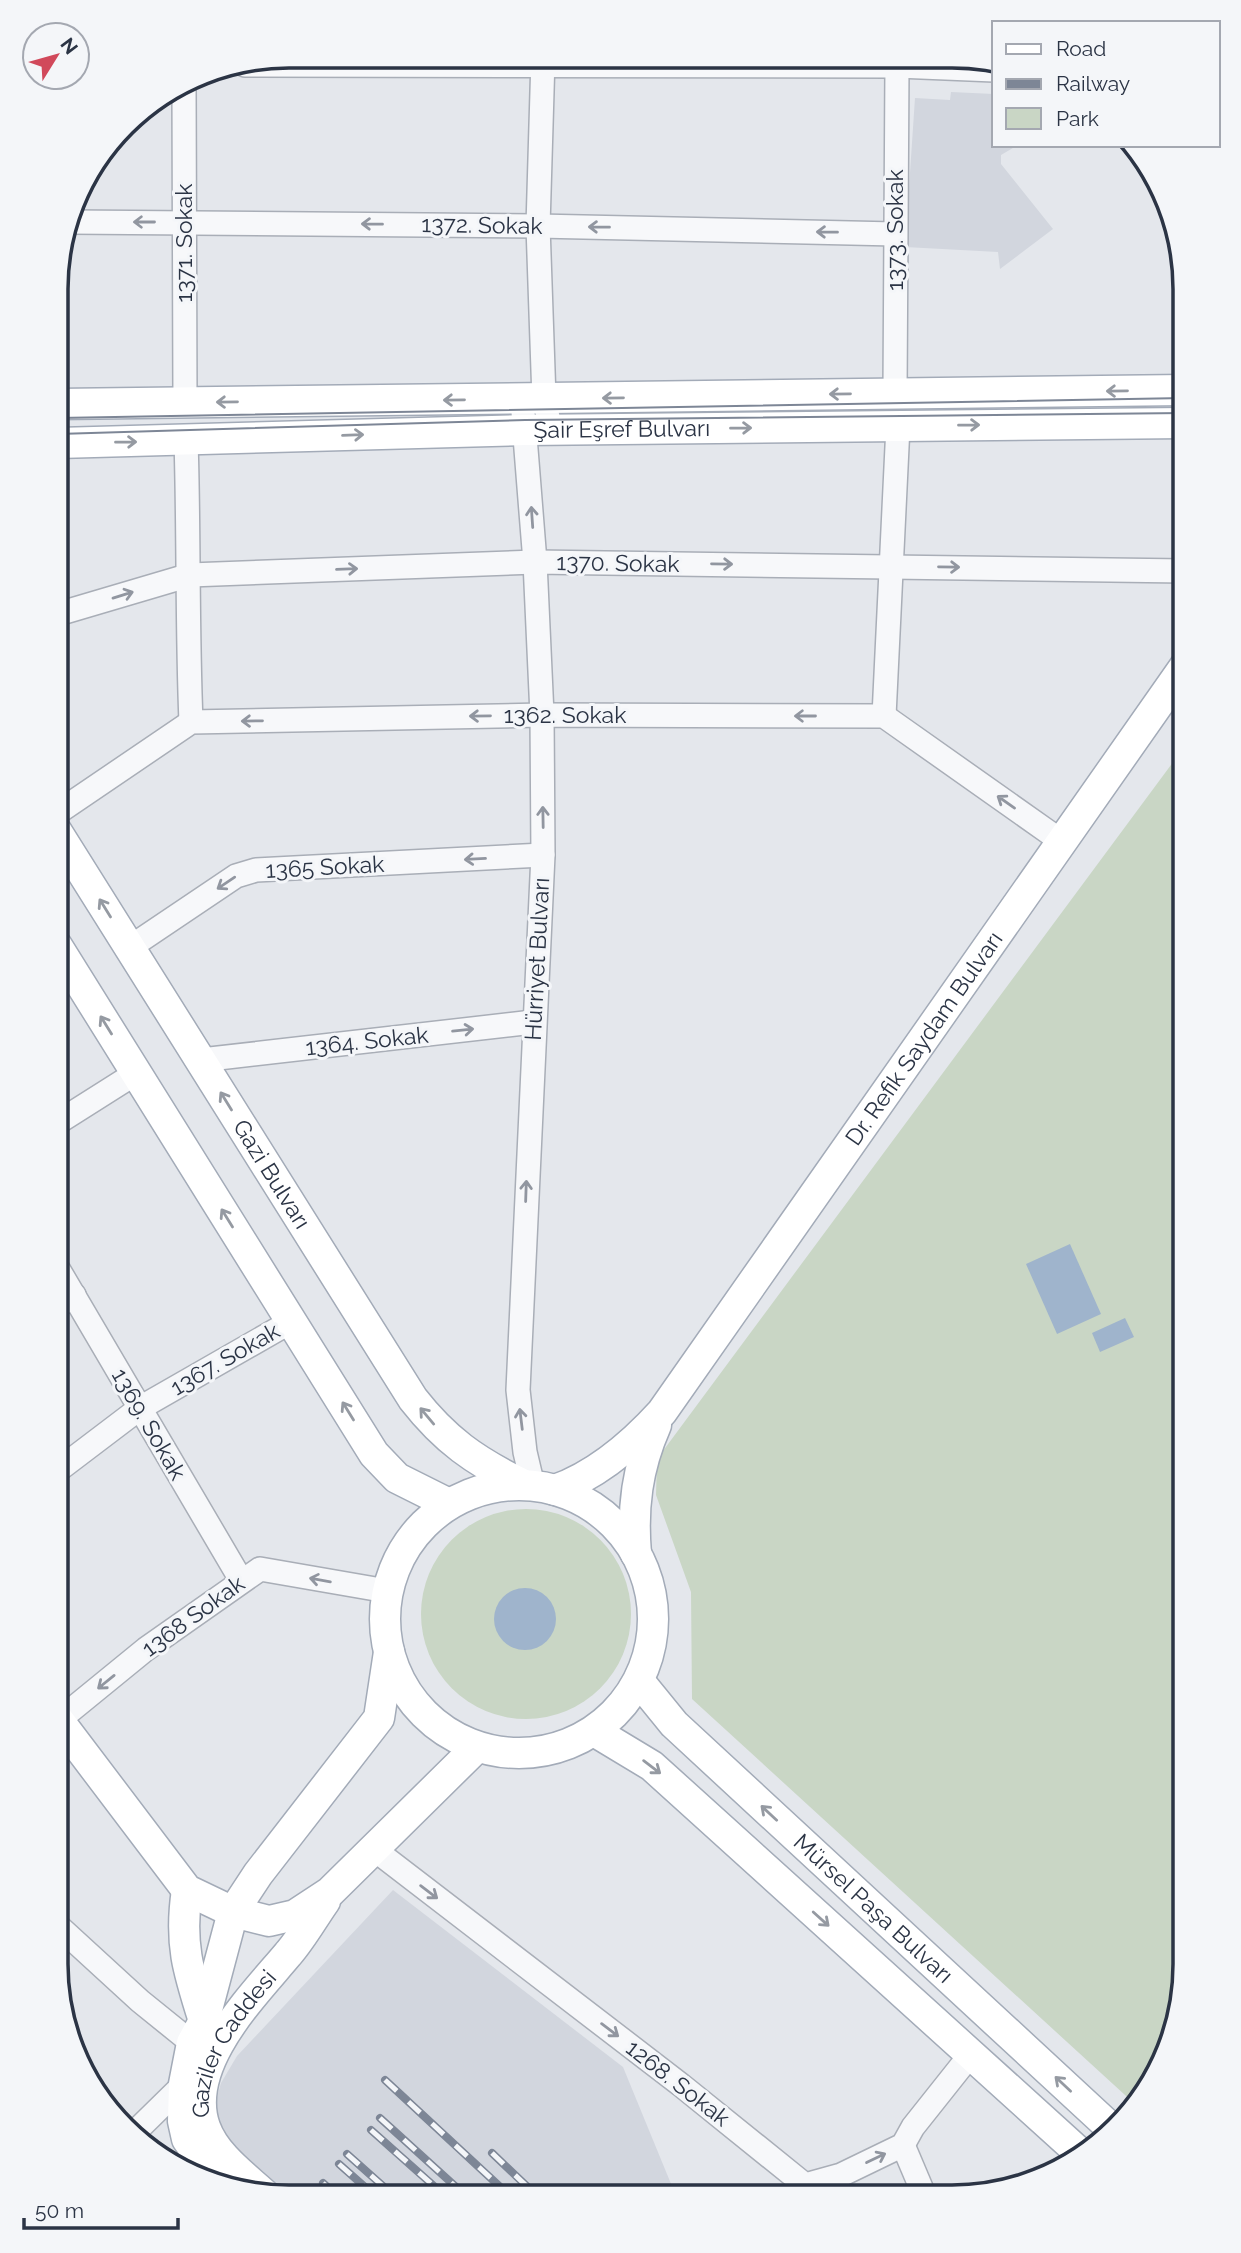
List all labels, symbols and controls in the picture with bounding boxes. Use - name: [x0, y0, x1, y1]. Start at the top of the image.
- north arrow: [21, 21, 91, 91]
- legend: [992, 21, 1220, 147]
- text: N: [56, 33, 83, 58]
- text: Road: [1056, 36, 1106, 61]
- text: Railway: [1056, 71, 1130, 96]
- text: Park: [1056, 106, 1099, 131]
- street label: 1373. Sokak: [881, 169, 908, 291]
- street label: 1371. Sokak: [170, 184, 197, 302]
- street label: 1372. Sokak: [421, 210, 543, 239]
- one-way arrow: [133, 215, 156, 229]
- one-way arrow: [361, 217, 384, 231]
- one-way arrow: [588, 220, 611, 234]
- one-way arrow: [815, 226, 838, 239]
- one-way arrow: [1105, 384, 1128, 398]
- one-way arrow: [829, 387, 852, 401]
- one-way arrow: [602, 391, 625, 404]
- one-way arrow: [443, 393, 466, 406]
- one-way arrow: [215, 395, 238, 409]
- street label: Şair Eşref Bulvarı: [533, 414, 710, 443]
- one-way arrow: [957, 418, 980, 432]
- one-way arrow: [730, 421, 753, 435]
- one-way arrow: [342, 429, 365, 442]
- one-way arrow: [114, 435, 137, 448]
- one-way arrow: [525, 506, 538, 528]
- street label: 1370. Sokak: [556, 548, 680, 577]
- one-way arrow: [710, 557, 733, 571]
- one-way arrow: [938, 560, 961, 574]
- one-way arrow: [336, 562, 359, 575]
- one-way arrow: [112, 587, 134, 600]
- street label: 1362. Sokak: [504, 701, 626, 728]
- one-way arrow: [469, 709, 492, 723]
- one-way arrow: [794, 709, 817, 723]
- one-way arrow: [241, 714, 264, 728]
- one-way arrow: [997, 795, 1016, 809]
- one-way arrow: [536, 806, 549, 829]
- street label: 1365 Sokak: [265, 850, 385, 883]
- one-way arrow: [463, 852, 486, 865]
- one-way arrow: [217, 876, 236, 890]
- street label: Hürriyet Bulvarı: [519, 877, 554, 1041]
- one-way arrow: [97, 899, 111, 919]
- street label: Dr. Refik Saydam Bulvarı: [839, 926, 1008, 1150]
- one-way arrow: [99, 1016, 113, 1036]
- street label: 1364. Sokak: [304, 1021, 430, 1060]
- one-way arrow: [451, 1023, 474, 1036]
- one-way arrow: [219, 1091, 233, 1111]
- street label: Gazi Bulvarı: [228, 1114, 317, 1233]
- one-way arrow: [520, 1180, 533, 1203]
- one-way arrow: [220, 1209, 234, 1228]
- street label: 1367. Sokak: [165, 1316, 284, 1401]
- street label: 1369. Sokak: [107, 1363, 192, 1484]
- one-way arrow: [340, 1402, 355, 1421]
- one-way arrow: [419, 1408, 435, 1426]
- one-way arrow: [515, 1408, 528, 1430]
- street label: 1368 Sokak: [136, 1569, 249, 1662]
- one-way arrow: [309, 1573, 332, 1586]
- one-way arrow: [97, 1673, 115, 1689]
- one-way arrow: [642, 1760, 661, 1775]
- one-way arrow: [760, 1805, 778, 1821]
- street label: Mürsel Paşa Bulvarı: [789, 1828, 959, 1988]
- one-way arrow: [419, 1884, 438, 1899]
- one-way arrow: [812, 1911, 830, 1927]
- street label: Gaziler Caddesi: [186, 1964, 281, 2119]
- one-way arrow: [600, 2023, 618, 2038]
- street label: 1268. Sokak: [621, 2034, 736, 2131]
- one-way arrow: [1055, 2075, 1072, 2092]
- one-way arrow: [865, 2151, 886, 2164]
- scale bar: [24, 2186, 178, 2230]
- text: 50 m: [35, 2198, 84, 2223]

